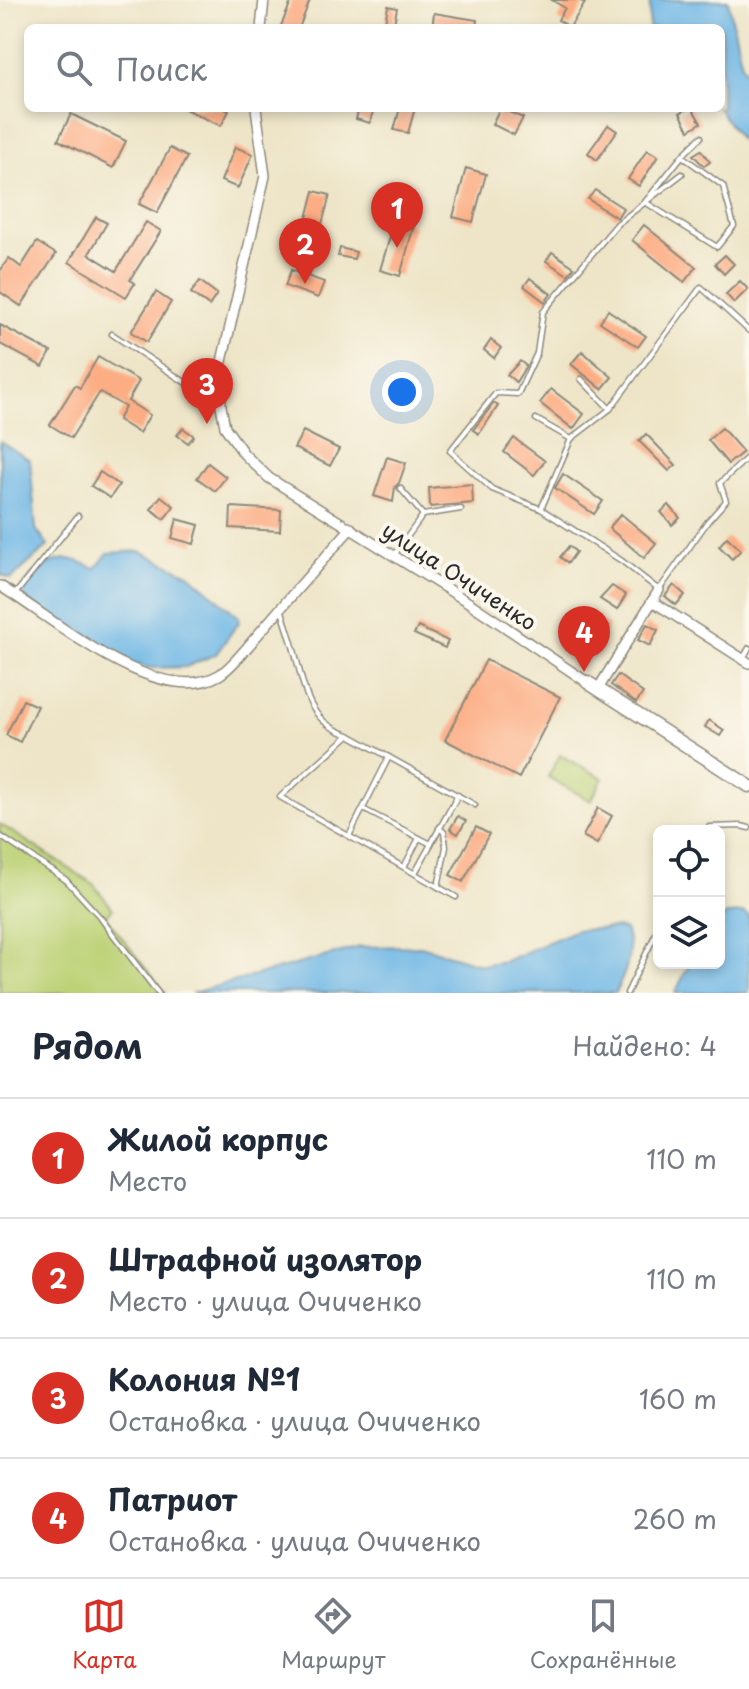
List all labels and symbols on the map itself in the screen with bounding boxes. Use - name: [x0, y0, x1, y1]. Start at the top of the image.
- pin: 1: [371, 182, 423, 248]
- pin: 2: [279, 218, 331, 284]
- pin: 3: [181, 358, 233, 424]
- your location: [382, 372, 422, 412]
- street label: улица Очиченко: [376, 513, 544, 637]
- pin: 4: [558, 606, 610, 672]

